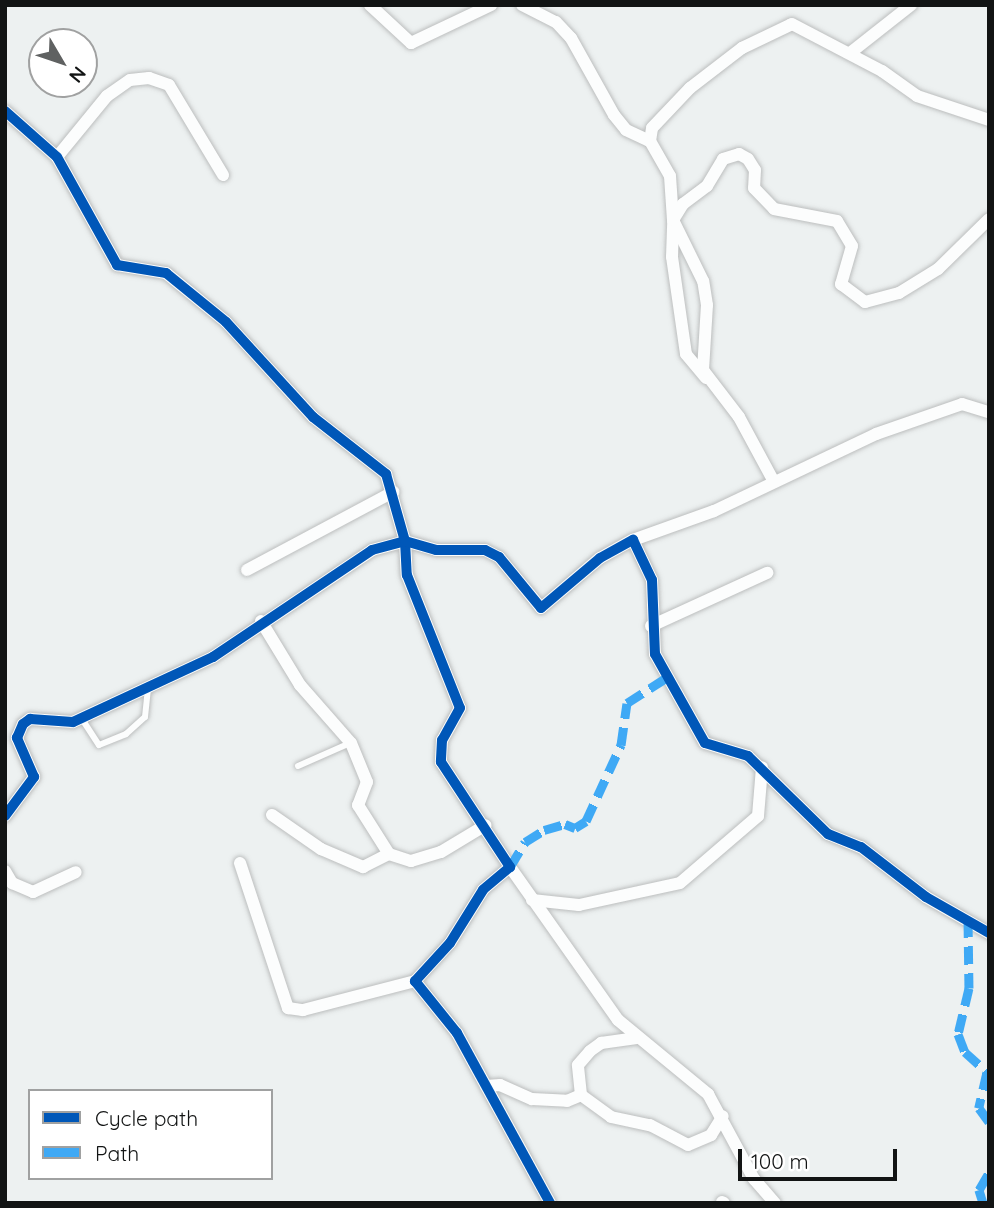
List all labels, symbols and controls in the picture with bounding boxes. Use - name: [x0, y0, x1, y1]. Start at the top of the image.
- north arrow: [28, 28, 98, 98]
- text: N: [64, 62, 91, 88]
- legend: [28, 1089, 273, 1180]
- text: Cycle path: [95, 1105, 198, 1131]
- scale bar: [742, 1134, 901, 1178]
- text: Path: [95, 1140, 139, 1166]
- text: 100 m: [751, 1148, 809, 1174]

